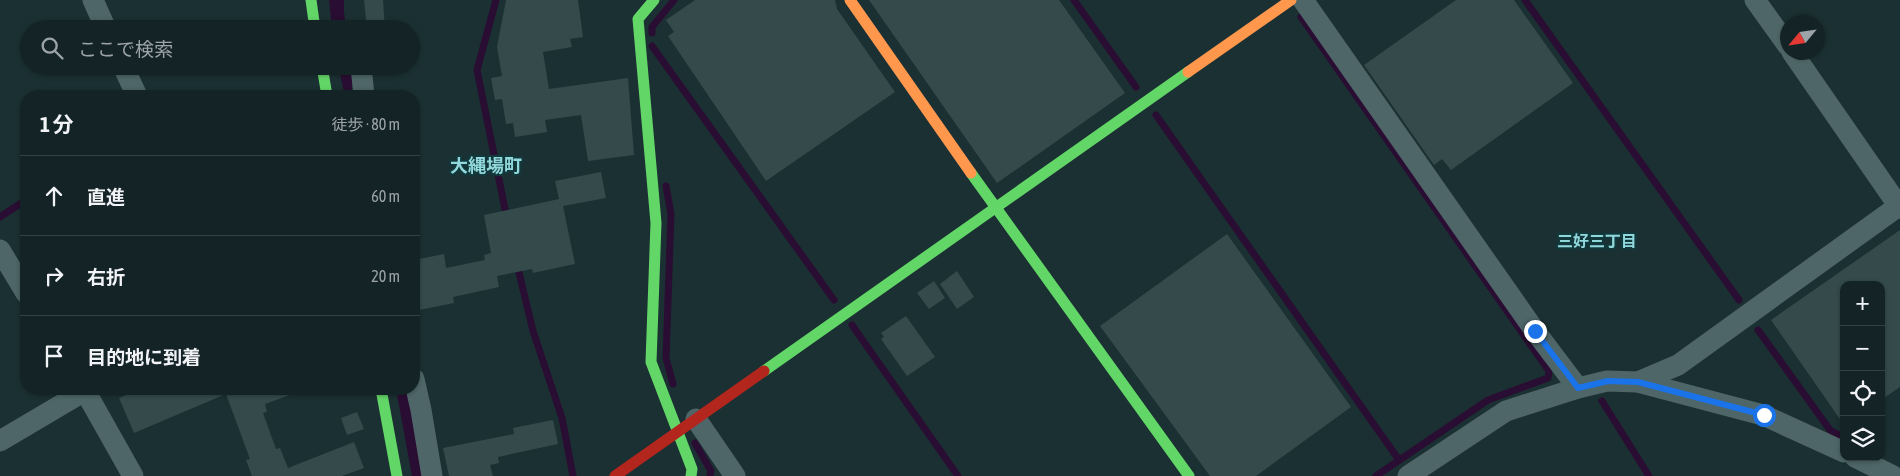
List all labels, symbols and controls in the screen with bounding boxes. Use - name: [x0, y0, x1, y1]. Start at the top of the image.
- north arrow: [1780, 15, 1825, 60]
- search box: [20, 20, 420, 75]
- icon: search: [38, 34, 66, 62]
- text: ここで検索: [78, 38, 173, 60]
- text: 1 分: [40, 112, 74, 136]
- text: 徒歩 · 80 m: [331, 115, 400, 133]
- district label: 大縄場町: [450, 155, 522, 176]
- icon: ahead: [40, 182, 68, 210]
- text: 直進: [87, 186, 125, 208]
- text: 60 m: [371, 187, 400, 205]
- district label: 三好三丁目: [1557, 232, 1637, 250]
- icon: right: [40, 262, 68, 290]
- text: 右折: [87, 266, 125, 288]
- text: 20 m: [371, 267, 400, 285]
- map controls: [1840, 281, 1885, 461]
- button: +: [1840, 281, 1885, 326]
- route end: [1524, 320, 1547, 343]
- button: −: [1840, 326, 1885, 371]
- icon: arrive: [40, 342, 68, 370]
- text: 目的地に到着: [87, 346, 201, 368]
- button: locate: [1840, 371, 1885, 416]
- route start: [1753, 404, 1776, 427]
- button: layers: [1840, 416, 1885, 461]

